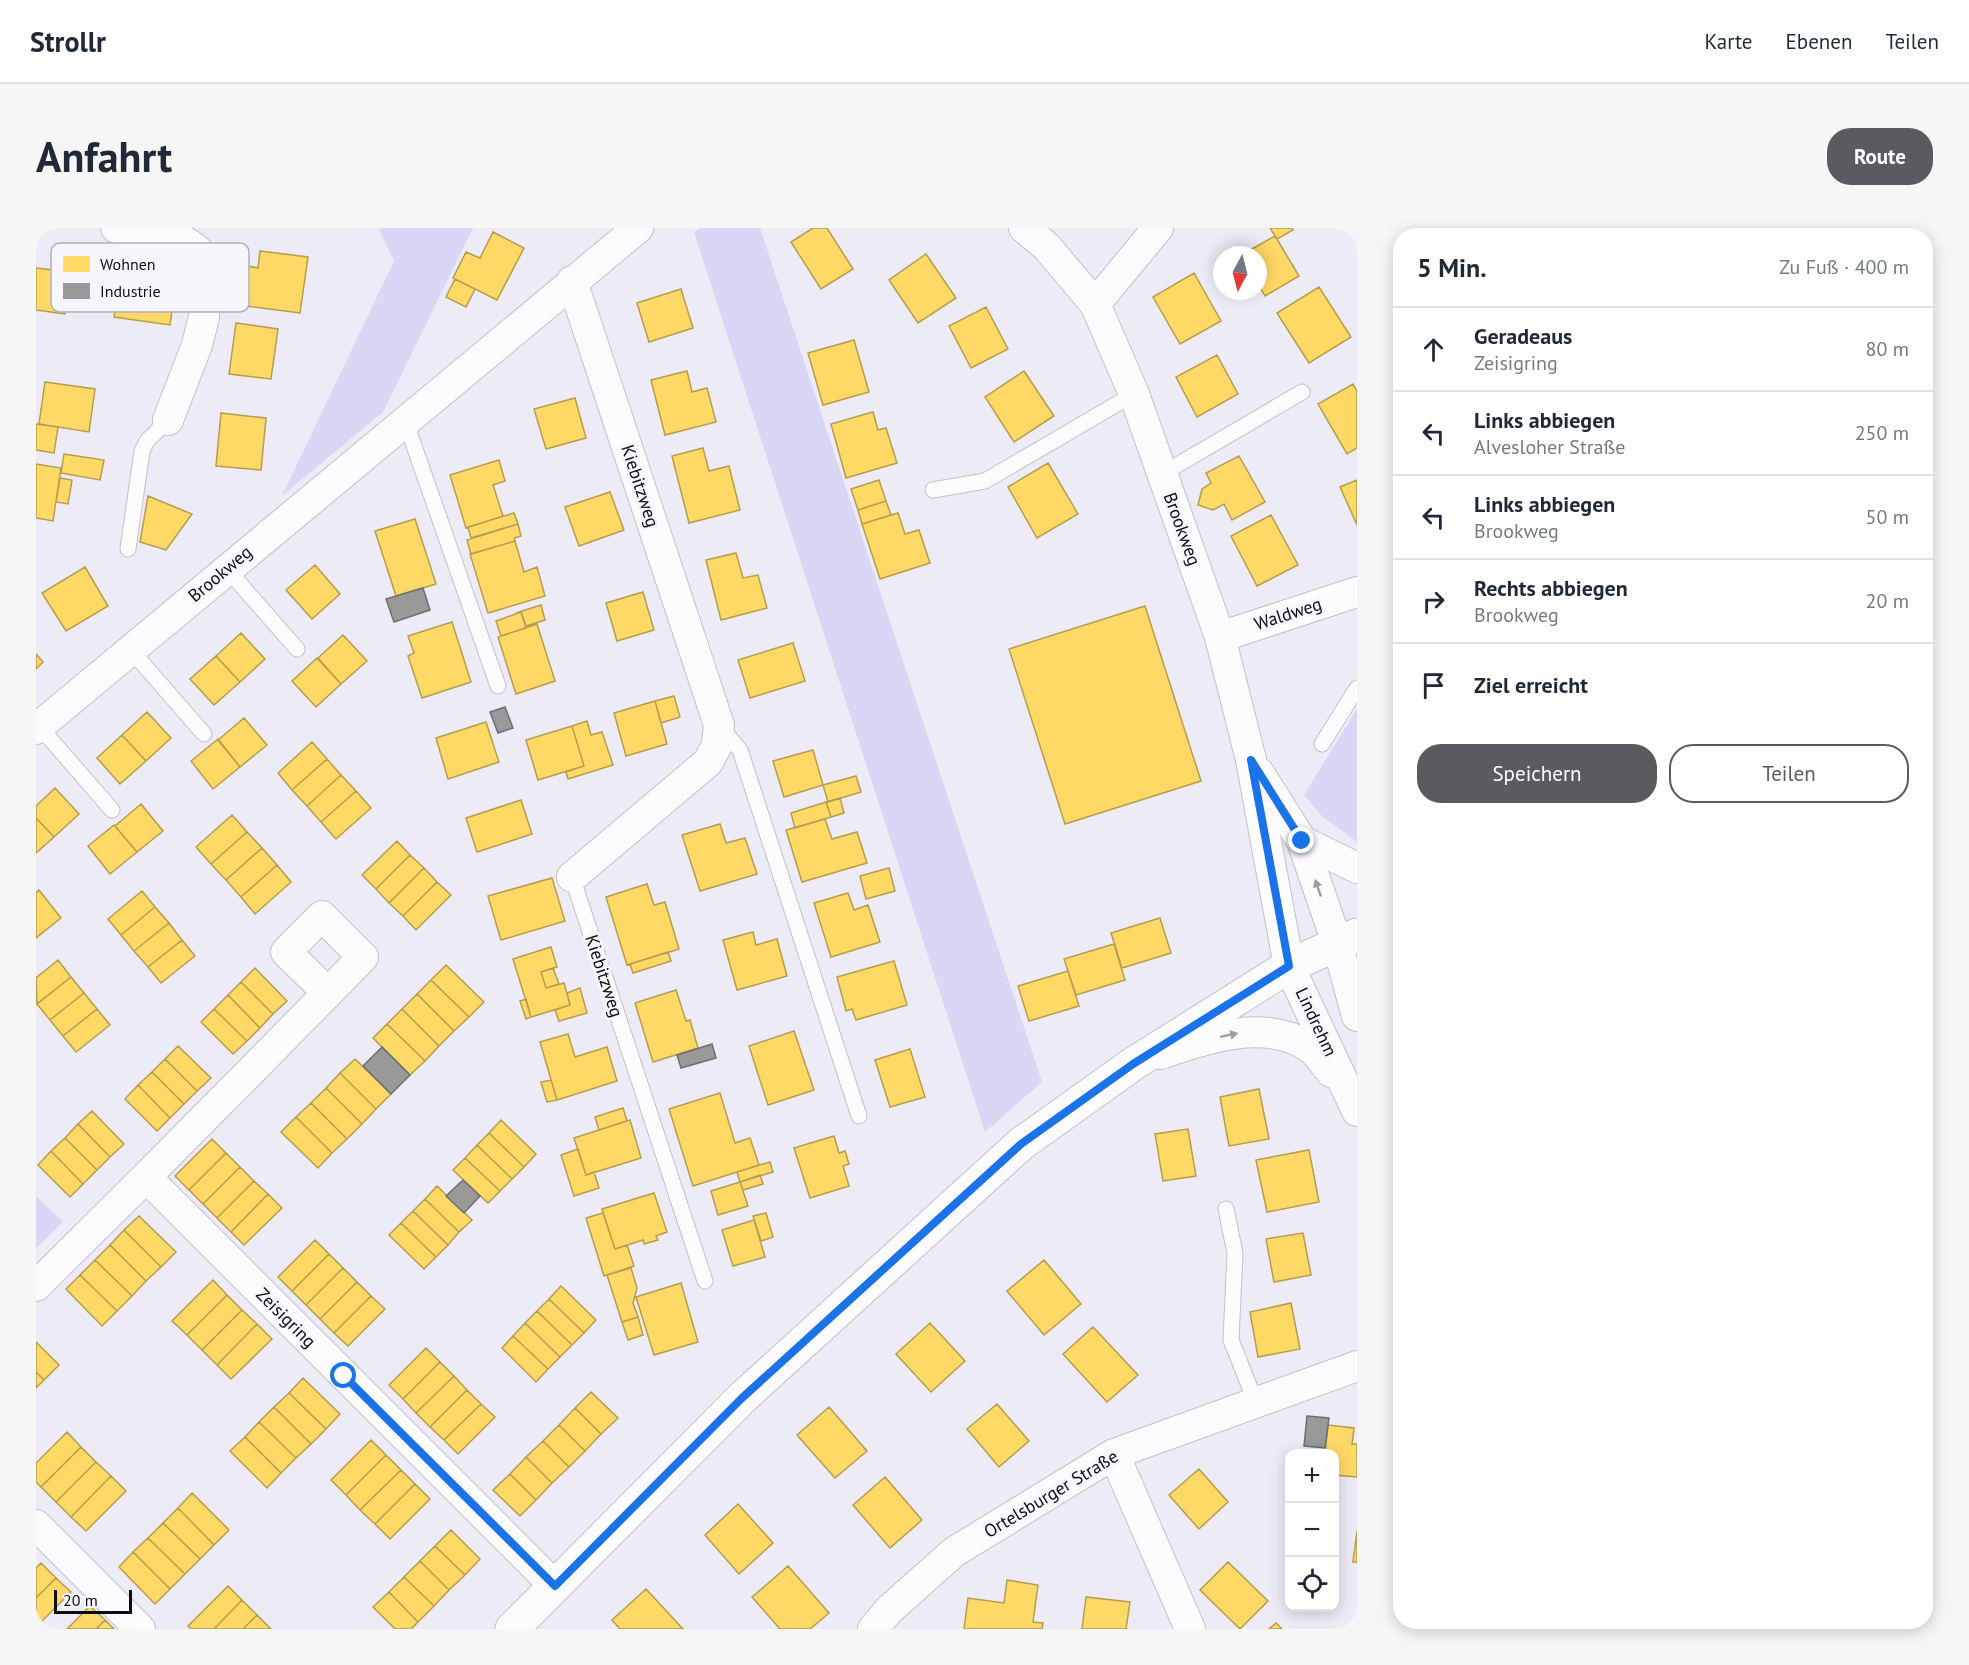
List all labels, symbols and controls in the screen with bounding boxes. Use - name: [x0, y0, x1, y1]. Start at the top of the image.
- text: Strollr: [30, 23, 106, 60]
- text: Karte: [1705, 28, 1753, 55]
- text: Ebenen: [1786, 28, 1852, 55]
- text: Teilen: [1885, 28, 1939, 55]
- button: Route: [1827, 128, 1933, 185]
- text: Anfahrt: [36, 129, 172, 184]
- legend: [51, 243, 249, 312]
- north arrow: [1213, 246, 1267, 300]
- text: 5 Min.: [1417, 251, 1487, 284]
- text: Wohnen: [100, 254, 156, 274]
- text: Zu Fuß · 400 m: [1779, 254, 1909, 280]
- text: Industrie: [100, 281, 161, 301]
- text: Geradeaus: [1474, 322, 1572, 350]
- icon: ahead: [1417, 333, 1450, 366]
- text: 80 m: [1866, 336, 1909, 362]
- text: Zeisigring: [1474, 350, 1558, 376]
- text: Links abbiegen: [1474, 406, 1615, 434]
- icon: left: [1417, 417, 1450, 450]
- text: 250 m: [1855, 420, 1909, 446]
- text: Alvesloher Straße: [1474, 434, 1625, 460]
- street label: Kiebitzweg: [616, 442, 665, 530]
- street label: Brookweg: [1159, 489, 1206, 569]
- text: Links abbiegen: [1474, 490, 1615, 518]
- icon: left: [1417, 501, 1450, 534]
- text: 50 m: [1866, 504, 1909, 530]
- text: Brookweg: [1474, 518, 1559, 544]
- street label: Brookweg: [183, 540, 256, 607]
- text: Rechts abbiegen: [1474, 574, 1628, 602]
- icon: right: [1417, 585, 1450, 618]
- text: 20 m: [1866, 588, 1909, 614]
- street label: Waldweg: [1251, 592, 1325, 635]
- text: Brookweg: [1474, 602, 1559, 628]
- icon: arrive: [1417, 669, 1450, 702]
- text: Ziel erreicht: [1474, 671, 1588, 699]
- button: Speichern: [1417, 744, 1657, 803]
- button: Teilen: [1669, 744, 1909, 803]
- route end: [1288, 827, 1314, 853]
- one-way arrow: [1313, 879, 1322, 897]
- street label: Kiebitzweg: [580, 932, 629, 1020]
- street label: Lindrehm: [1291, 984, 1342, 1060]
- one-way arrow: [1220, 1030, 1239, 1040]
- street label: Zeisigring: [252, 1283, 321, 1352]
- route start: [330, 1362, 356, 1388]
- street label: Ortelsburger Straße: [979, 1444, 1122, 1543]
- map controls: [1285, 1449, 1339, 1611]
- button: +: [1285, 1449, 1339, 1503]
- button: −: [1285, 1503, 1339, 1557]
- button: locate: [1285, 1557, 1339, 1611]
- scale bar: [54, 1587, 132, 1614]
- text: 20 m: [63, 1590, 98, 1610]

